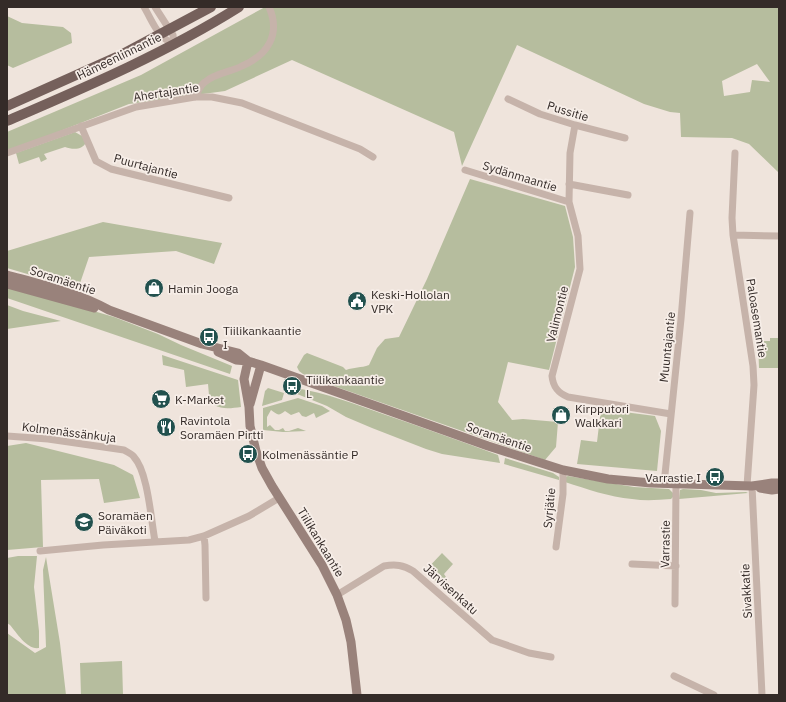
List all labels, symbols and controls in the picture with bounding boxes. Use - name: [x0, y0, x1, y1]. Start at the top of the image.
- street label: Hämeenlinnantie: [74, 29, 164, 83]
- street label: Ahertajantie: [132, 79, 200, 105]
- street label: Pussitie: [545, 98, 591, 125]
- street label: Puurtajantie: [112, 150, 180, 182]
- street label: Sydänmaantie: [481, 158, 559, 195]
- street label: Soramäentie: [28, 262, 98, 298]
- shop icon: Hamin Jooga: [143, 277, 165, 299]
- street label: Paloasemantie: [743, 277, 771, 359]
- place label: Hamin Jooga: [168, 281, 239, 296]
- street label: Valimontie: [543, 284, 571, 344]
- place label: Keski-Hollolan VPK: [371, 287, 450, 316]
- public building icon: Keski-Hollolan VPK: [346, 290, 368, 312]
- street label: Muuntajantie: [656, 311, 678, 383]
- place label: Tiilikankaantie I: [223, 323, 302, 352]
- bus stop icon: Tiilikankaantie I: [198, 326, 220, 348]
- place label: Tiilikankaantie L: [306, 372, 385, 401]
- bus stop icon: Tiilikankaantie L: [281, 375, 303, 397]
- supermarket icon: K-Market: [150, 388, 172, 410]
- place label: K-Market: [175, 392, 224, 407]
- place label: Kirpputori Walkkari: [575, 401, 629, 430]
- shop icon: Kirpputori Walkkari: [550, 404, 572, 426]
- place label: Ravintola Soramäen Pirtti: [180, 413, 264, 442]
- restaurant icon: Ravintola Soramäen Pirtti: [155, 416, 177, 438]
- street label: Kolmenässänkuja: [21, 419, 118, 445]
- street label: Soramäentie: [464, 419, 534, 455]
- bus stop icon: Kolmenässäntie P: [237, 443, 259, 465]
- place label: Kolmenässäntie P: [262, 447, 358, 462]
- bus stop icon: Varrastie I: [704, 466, 726, 488]
- place label: Varrastie I: [645, 470, 701, 485]
- street label: Syrjätie: [540, 487, 558, 529]
- street label: Tiilikankaantie: [294, 505, 348, 580]
- place label: Soramäen Päiväkoti: [98, 508, 153, 537]
- school or university icon: Soramäen Päiväkoti: [73, 511, 95, 533]
- street label: Varrastie: [657, 519, 673, 568]
- street label: Järvisenkatu: [420, 560, 482, 618]
- street label: Sivakkatie: [737, 563, 755, 619]

